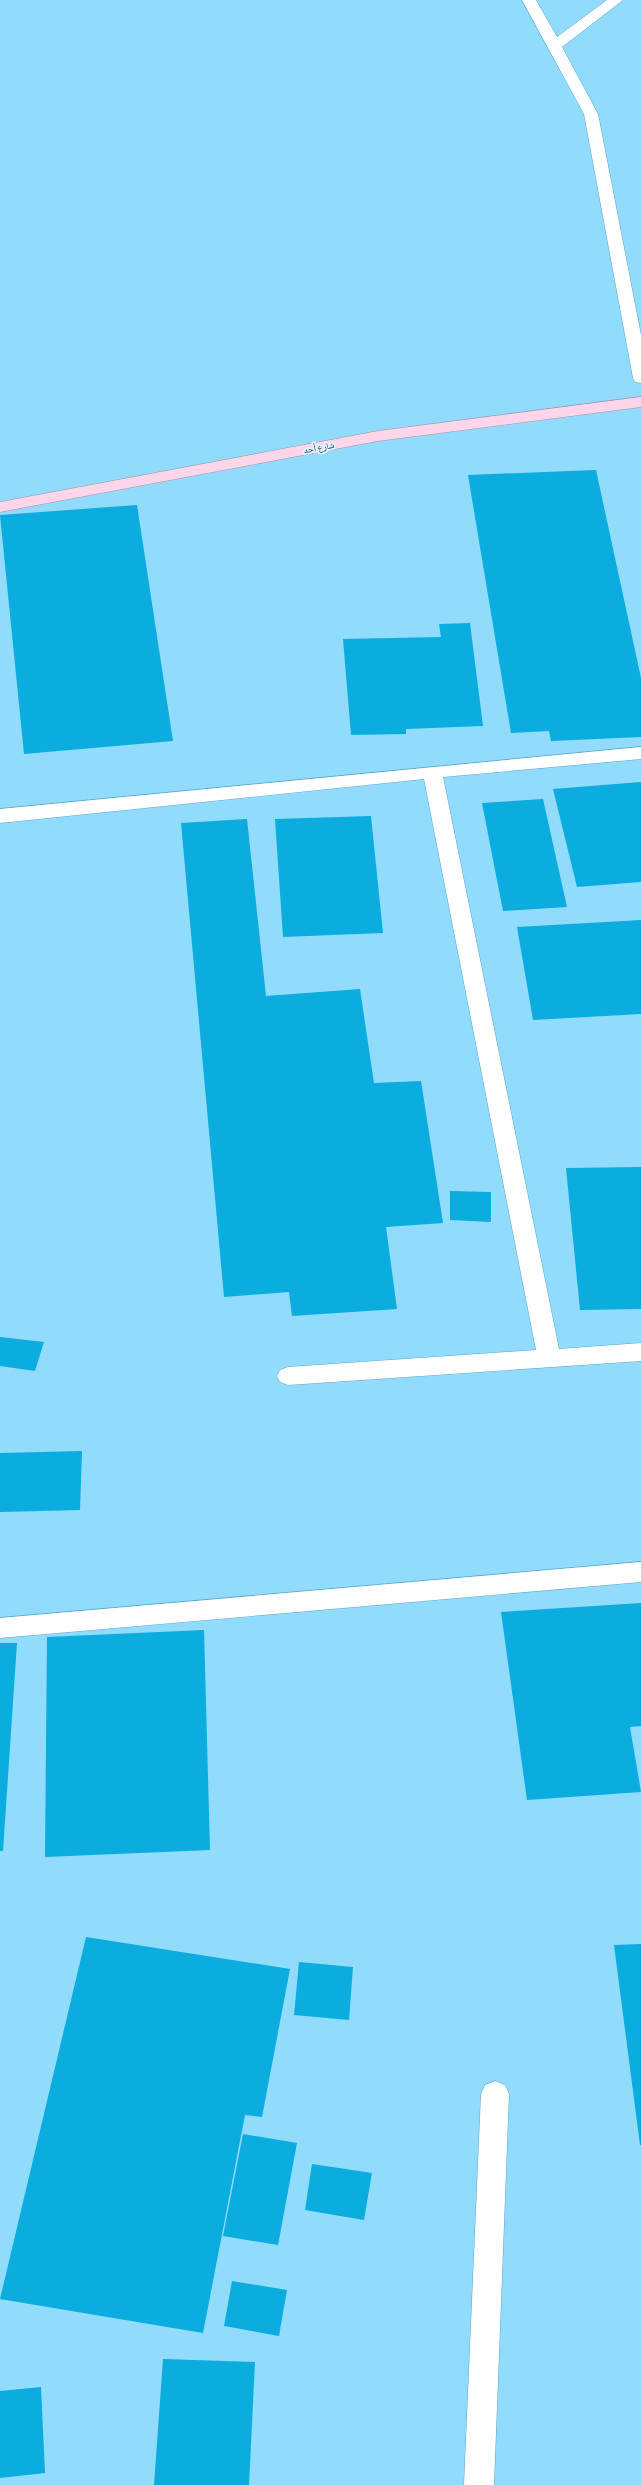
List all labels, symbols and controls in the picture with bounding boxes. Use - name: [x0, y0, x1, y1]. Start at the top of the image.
- street label: شارع أحد: [303, 438, 335, 456]

